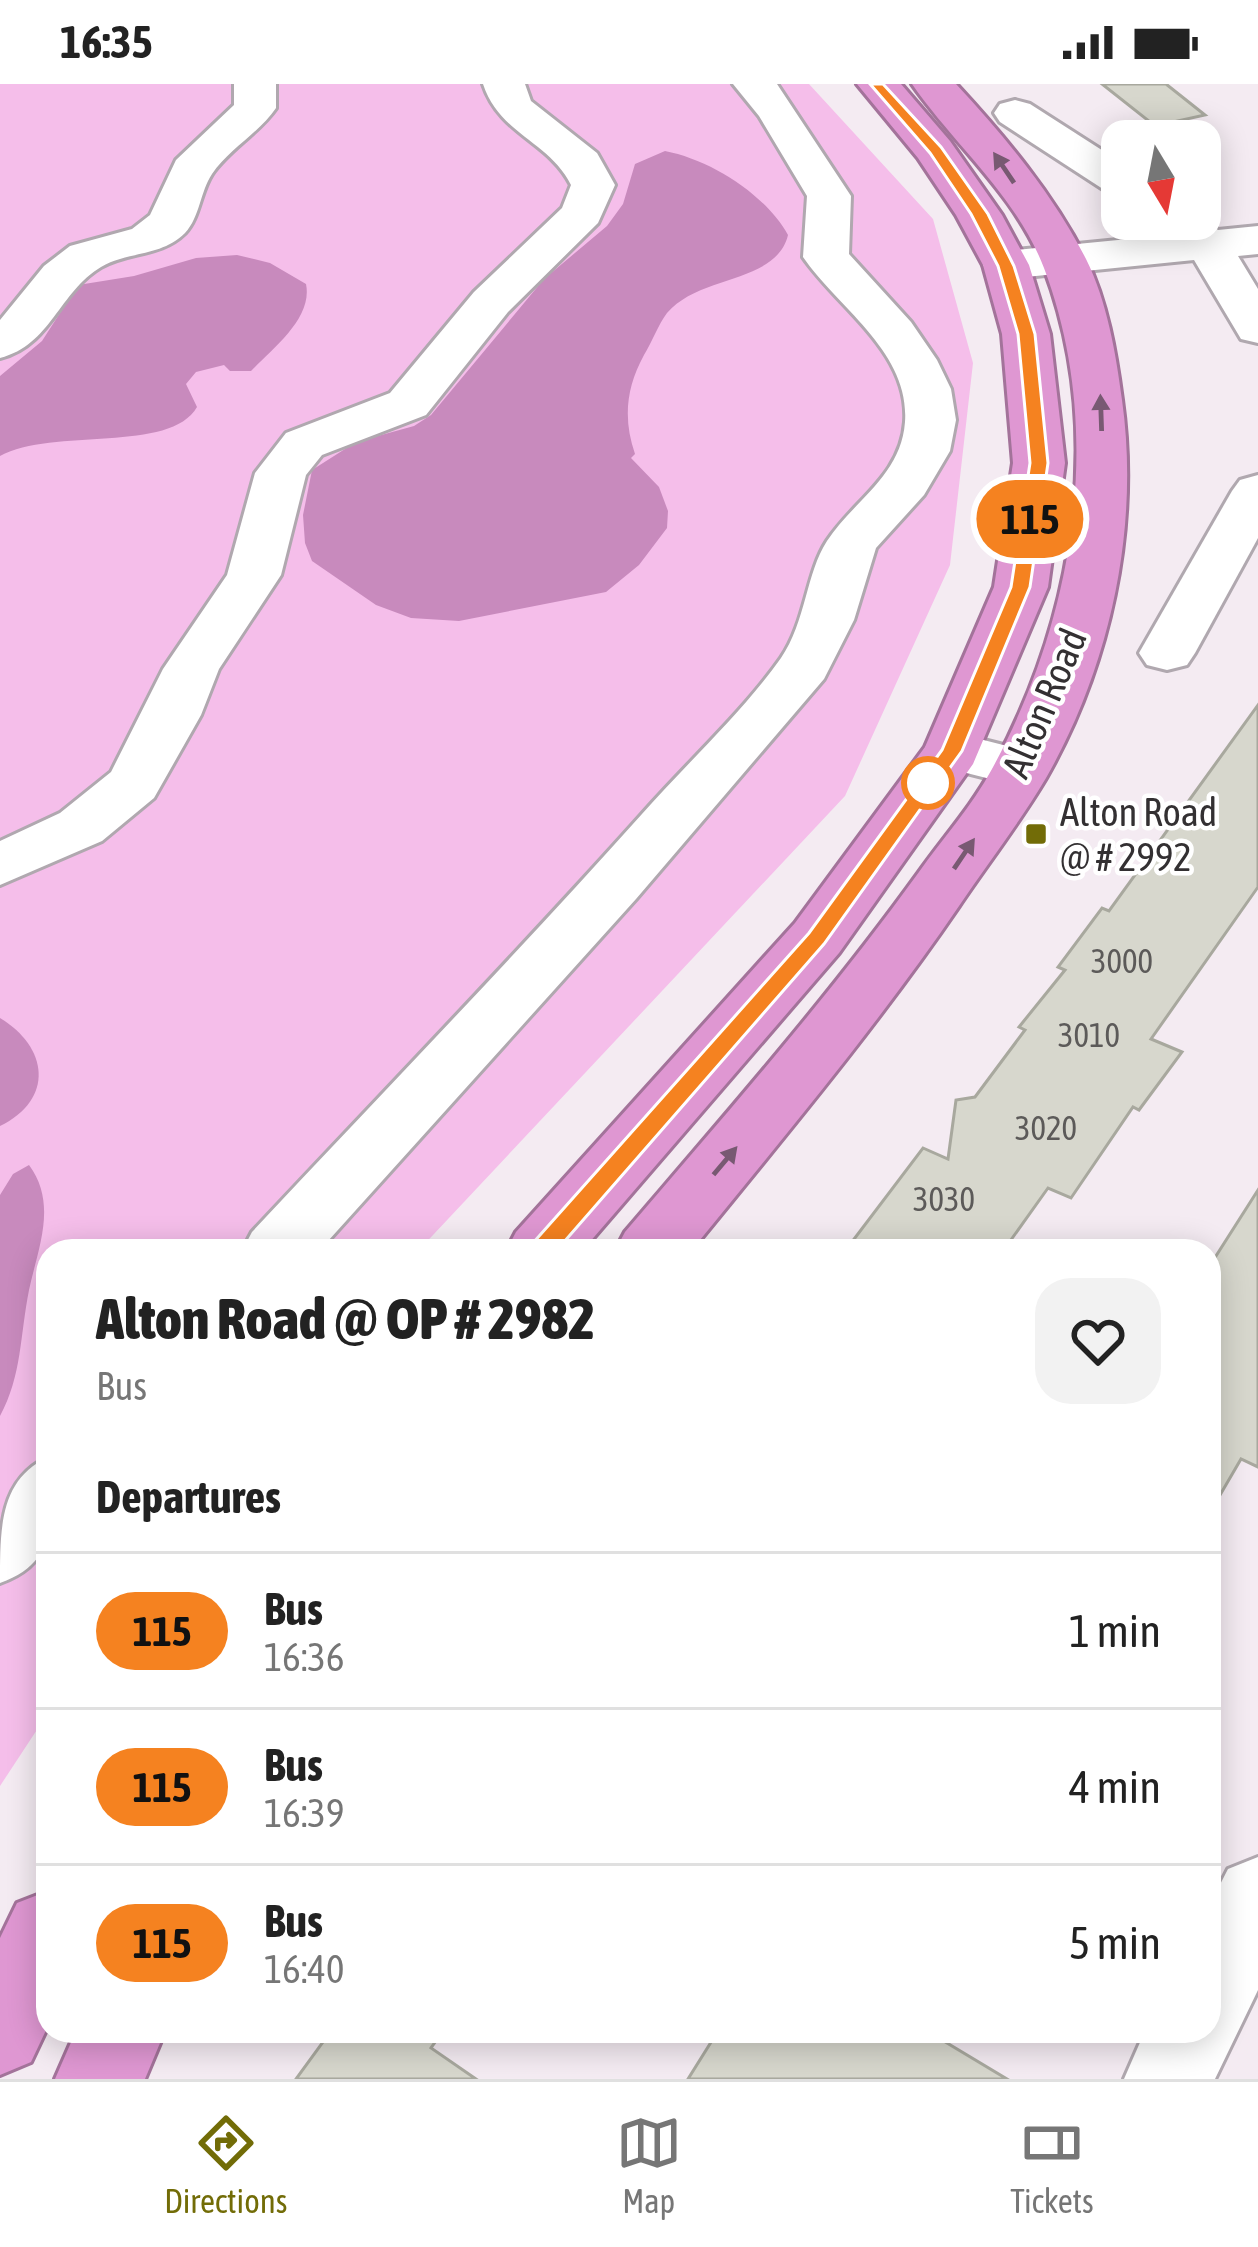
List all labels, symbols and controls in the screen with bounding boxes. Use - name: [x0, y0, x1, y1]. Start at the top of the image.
- text: 16:35: [60, 16, 153, 68]
- north arrow: [1101, 120, 1221, 240]
- map controls: [1101, 120, 1221, 240]
- one-way arrow: [994, 152, 1016, 185]
- one-way arrow: [1092, 393, 1111, 431]
- line badge: 115: [961, 480, 1099, 558]
- text: 115: [1000, 495, 1060, 543]
- street label: Alton Road: [993, 622, 1095, 784]
- unlabelled marker: [903, 758, 953, 808]
- place label: Alton Road @ # 2992: [1060, 790, 1217, 879]
- marker: Alton Road @ # 2992: [1023, 821, 1049, 847]
- one-way arrow: [952, 837, 975, 870]
- house number: 3000: [1091, 942, 1153, 980]
- house number: 3010: [1058, 1016, 1120, 1054]
- house number: 3020: [1015, 1109, 1077, 1147]
- one-way arrow: [711, 1146, 737, 1176]
- house number: 3030: [913, 1180, 975, 1218]
- button: heart: [1035, 1278, 1161, 1404]
- text: Alton Road @ OP # 2982: [96, 1286, 595, 1351]
- text: Bus: [96, 1364, 147, 1408]
- text: Departures: [96, 1471, 281, 1523]
- text: Bus: [264, 1583, 323, 1635]
- text: 1 min: [1069, 1605, 1161, 1657]
- text: 115: [132, 1607, 192, 1655]
- text: 16:36: [264, 1635, 344, 1679]
- text: Bus: [264, 1739, 323, 1791]
- text: 4 min: [1069, 1761, 1161, 1813]
- text: 115: [132, 1763, 192, 1811]
- text: 16:39: [264, 1791, 344, 1835]
- text: Bus: [264, 1895, 323, 1947]
- text: 5 min: [1069, 1917, 1161, 1969]
- text: 115: [132, 1919, 192, 1967]
- text: 16:40: [264, 1947, 344, 1991]
- tab: Directions: [164, 2110, 287, 2220]
- tab: Map: [616, 2110, 682, 2220]
- tab: Tickets: [1010, 2110, 1094, 2220]

